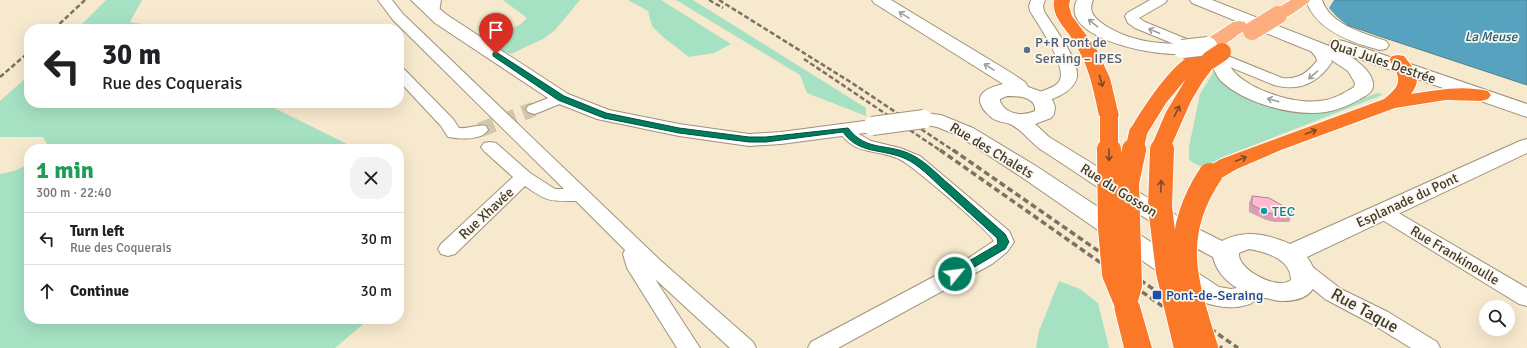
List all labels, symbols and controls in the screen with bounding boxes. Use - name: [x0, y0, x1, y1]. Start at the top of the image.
- one-way arrow: [898, 10, 910, 18]
- pin: [479, 13, 513, 54]
- icon: arrive: [485, 19, 507, 41]
- one-way arrow: [1087, 19, 1098, 28]
- one-way arrow: [1148, 26, 1160, 34]
- water label: La Meuse: [1465, 29, 1519, 45]
- place label: P+R Pont de Seraing – IPES: [1035, 34, 1122, 67]
- street label: Quai Jules Destrée: [1328, 35, 1438, 88]
- text: 30 m: [102, 38, 161, 72]
- icon: left: [36, 40, 88, 92]
- marker: P+R Pont de Seraing – IPES: [1022, 45, 1032, 55]
- one-way arrow: [984, 63, 995, 71]
- one-way arrow: [1307, 70, 1318, 79]
- text: Rue des Coquerais: [102, 72, 242, 94]
- one-way arrow: [1098, 74, 1105, 87]
- one-way arrow: [1267, 96, 1280, 103]
- one-way arrow: [1173, 105, 1181, 117]
- street label: Rue des Chalets: [947, 119, 1037, 182]
- one-way arrow: [1305, 128, 1317, 136]
- one-way arrow: [1105, 148, 1113, 161]
- text: 1 min: [36, 155, 94, 185]
- one-way arrow: [1235, 155, 1247, 162]
- button: close: [350, 157, 392, 199]
- street label: Rue du Gosson: [1077, 160, 1160, 221]
- street label: Esplanade du Pont: [1354, 169, 1461, 231]
- one-way arrow: [1157, 180, 1165, 193]
- street label: Rue Xhavée: [455, 184, 517, 243]
- text: 300 m · 22:40: [36, 185, 112, 201]
- place label: TEC: [1272, 203, 1295, 220]
- marker: TEC: [1259, 206, 1269, 216]
- text: Turn left: [70, 222, 124, 240]
- street label: Rue Frankinoulle: [1407, 222, 1502, 289]
- icon: left: [36, 228, 58, 250]
- text: 30 m: [361, 230, 392, 248]
- text: Rue des Coquerais: [70, 240, 171, 256]
- position arrow: [934, 253, 976, 295]
- icon: ahead: [36, 280, 58, 302]
- text: Continue: [70, 282, 129, 300]
- text: 30 m: [361, 282, 392, 300]
- street label: Rue Taque: [1327, 283, 1402, 338]
- place label: Pont-de-Seraing: [1166, 287, 1263, 304]
- marker: Pont-de-Seraing: [1151, 289, 1163, 301]
- map controls: [1479, 300, 1515, 336]
- button: search: [1479, 300, 1515, 336]

